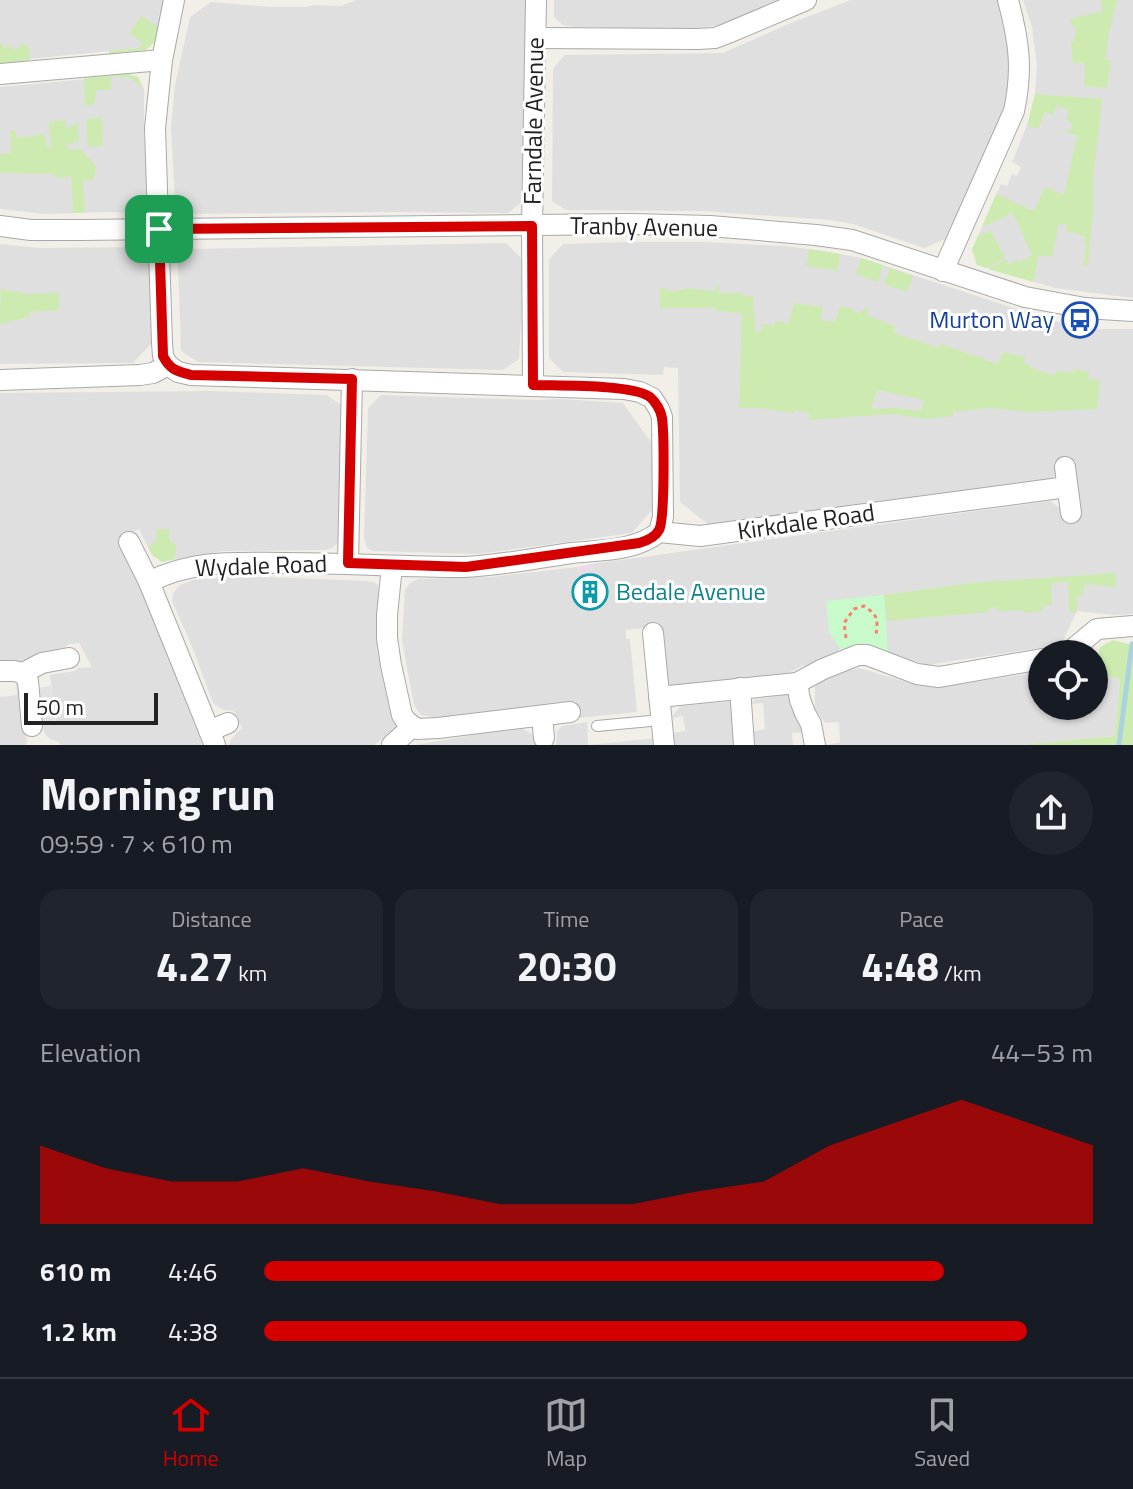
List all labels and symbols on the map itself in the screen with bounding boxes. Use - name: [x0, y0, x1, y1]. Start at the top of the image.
- street label: Farndale Avenue: [514, 37, 552, 205]
- pin: [125, 195, 193, 263]
- street label: Tranby Avenue: [570, 207, 718, 245]
- place label: Murton Way: [929, 301, 1054, 337]
- bus stop icon: Murton Way: [1061, 301, 1099, 339]
- street label: Kirkdale Road: [735, 494, 877, 548]
- street label: Wydale Road: [194, 545, 328, 585]
- building icon: Bedale Avenue: [571, 573, 609, 611]
- place label: Bedale Avenue: [616, 573, 766, 609]
- scale bar: [24, 689, 158, 725]

